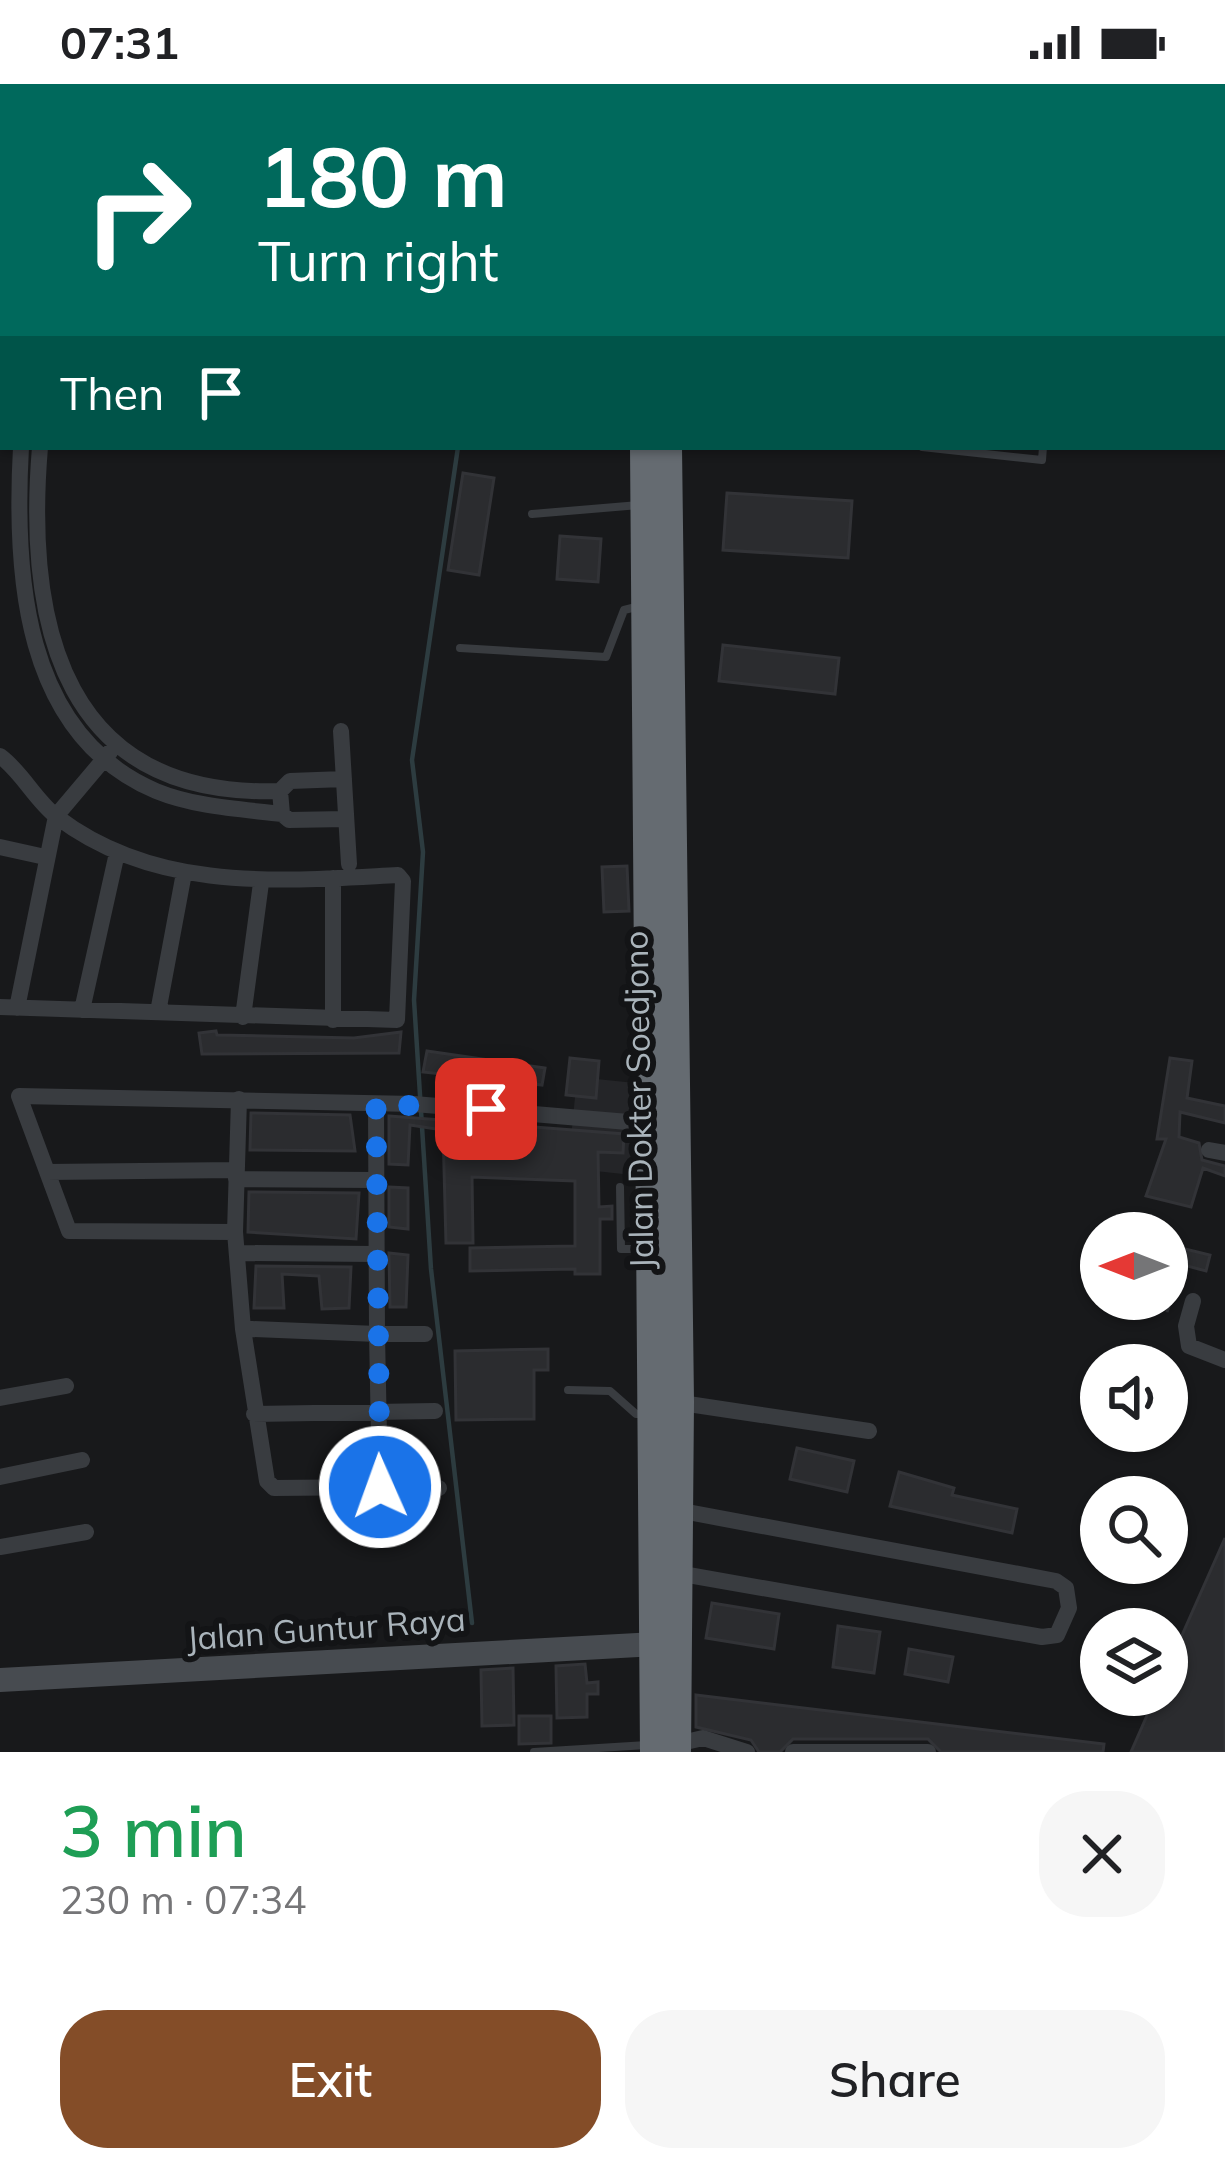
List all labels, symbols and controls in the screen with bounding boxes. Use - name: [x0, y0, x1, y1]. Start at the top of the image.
- text: 07:31: [60, 14, 179, 70]
- text: 180 m: [258, 123, 508, 228]
- icon: right: [60, 132, 216, 288]
- text: Turn right: [258, 227, 499, 295]
- icon: arrive: [188, 360, 254, 426]
- text: Then: [60, 365, 164, 421]
- street label: Jalan Dokter Soedjono: [615, 931, 661, 1269]
- pin: [435, 1058, 537, 1160]
- icon: arrive: [453, 1076, 519, 1142]
- north arrow: [1080, 1212, 1188, 1320]
- map controls: [1080, 1212, 1188, 1716]
- button: sound: [1080, 1344, 1188, 1452]
- position arrow: [317, 1424, 443, 1550]
- button: search: [1080, 1476, 1188, 1584]
- street label: Jalan Guntur Raya: [185, 1598, 467, 1658]
- button: layers: [1080, 1608, 1188, 1716]
- text: 3 min: [60, 1785, 247, 1875]
- button: close: [1039, 1791, 1165, 1917]
- text: 230 m · 07:34: [60, 1875, 306, 1924]
- button: Exit: [60, 2010, 601, 2148]
- button: Share: [625, 2010, 1165, 2148]

